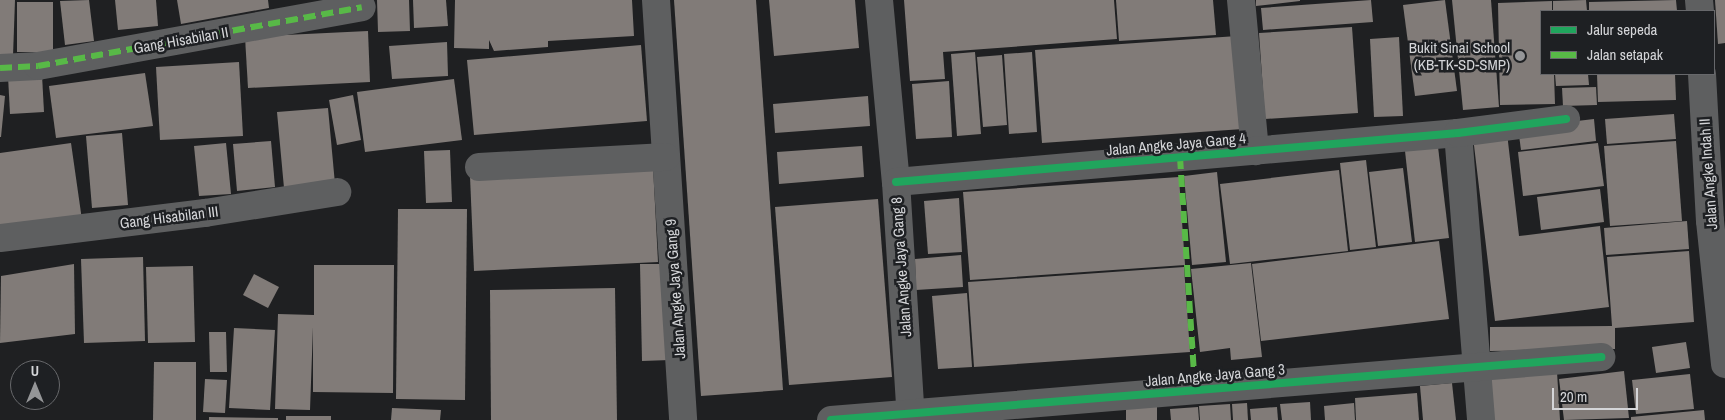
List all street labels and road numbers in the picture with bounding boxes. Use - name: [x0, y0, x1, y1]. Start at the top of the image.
- street label: Gang Hisabilan II: [132, 23, 230, 57]
- street label: Jalan Angke Indah II: [1695, 117, 1721, 231]
- street label: Jalan Angke Jaya Gang 4: [1105, 129, 1247, 159]
- street label: Jalan Angke Jaya Gang 8: [887, 196, 915, 338]
- street label: Gang Hisabilan III: [119, 202, 219, 232]
- street label: Jalan Angke Jaya Gang 9: [661, 218, 689, 360]
- street label: Jalan Angke Jaya Gang 3: [1144, 360, 1286, 390]

